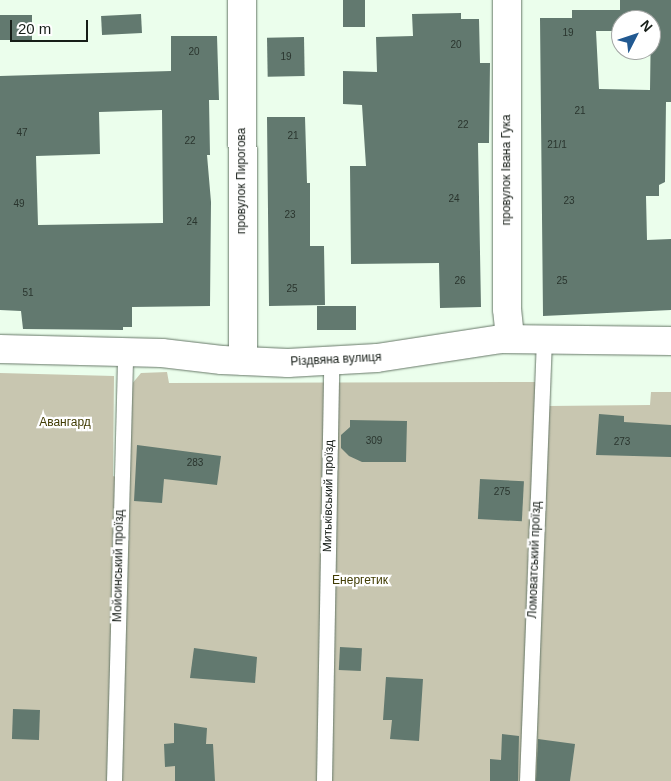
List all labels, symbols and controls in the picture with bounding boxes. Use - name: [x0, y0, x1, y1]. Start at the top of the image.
- scale bar: [12, 10, 90, 42]
- north arrow: [611, 10, 661, 60]
- text: N: [637, 17, 656, 35]
- text: 20 m: [18, 20, 51, 37]
- house number: 19: [562, 27, 574, 39]
- house number: 20: [450, 39, 462, 51]
- house number: 20: [188, 46, 200, 58]
- house number: 19: [280, 51, 292, 63]
- house number: 21: [574, 105, 586, 117]
- street label: провулок Івана Гука: [500, 115, 514, 225]
- house number: 22: [457, 119, 469, 131]
- house number: 47: [16, 127, 28, 139]
- street label: провулок Пирогова: [235, 128, 249, 234]
- house number: 21: [287, 130, 299, 142]
- house number: 22: [184, 135, 196, 147]
- house number: 21/1: [547, 139, 567, 151]
- house number: 24: [448, 193, 460, 205]
- house number: 23: [563, 195, 575, 207]
- house number: 49: [13, 198, 25, 210]
- house number: 23: [284, 209, 296, 221]
- house number: 24: [186, 216, 198, 228]
- house number: 26: [454, 275, 466, 287]
- house number: 25: [556, 275, 568, 287]
- house number: 25: [286, 283, 298, 295]
- house number: 51: [22, 287, 34, 299]
- street label: Різдвяна вулиця: [290, 350, 382, 370]
- park label: Авангард: [39, 416, 91, 430]
- house number: 309: [366, 435, 382, 447]
- house number: 273: [614, 436, 630, 448]
- street label: Митьківський проїзд: [321, 440, 337, 552]
- house number: 283: [187, 457, 203, 469]
- house number: 275: [494, 486, 510, 498]
- street label: Ломоватський проїзд: [526, 501, 544, 619]
- street label: Мойсинський проїзд: [111, 510, 127, 622]
- park label: Енергетик: [332, 574, 388, 588]

